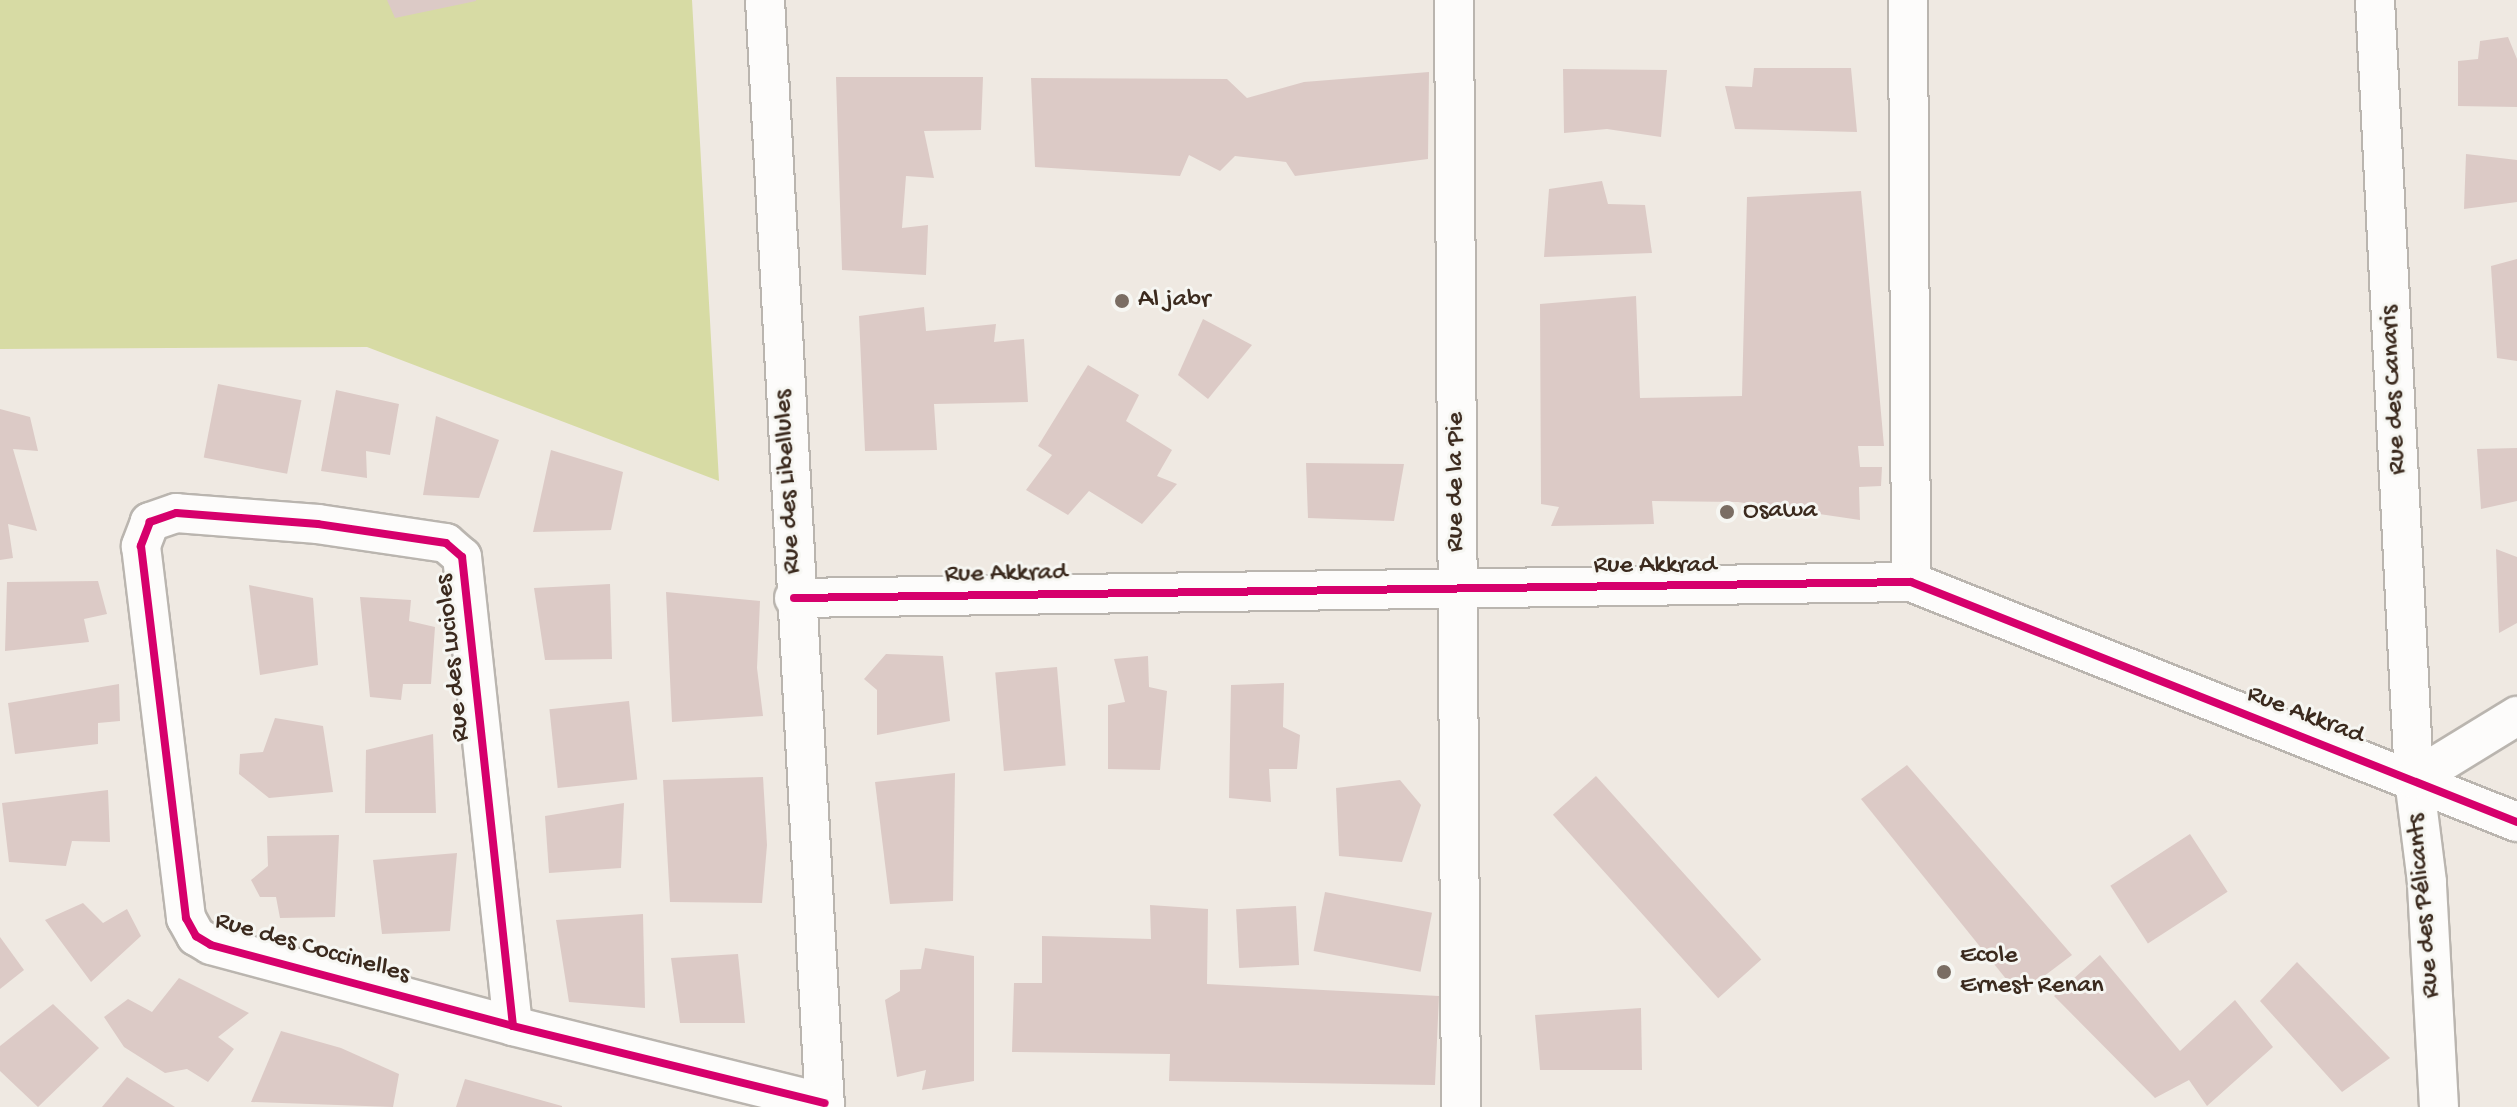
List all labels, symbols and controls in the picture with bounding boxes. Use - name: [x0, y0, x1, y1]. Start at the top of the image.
- place label: Al jabr: [1138, 285, 1210, 317]
- marker: Al jabr: [1113, 292, 1131, 310]
- street label: Rue des Canaris: [2375, 305, 2415, 475]
- street label: Rue des Libellules: [769, 389, 809, 575]
- street label: Rue de la Pie: [1441, 412, 1473, 552]
- place label: Osawa: [1743, 496, 1817, 528]
- marker: Osawa: [1718, 503, 1736, 521]
- street label: Rue Akkrad: [1594, 551, 1716, 583]
- street label: Rue Akkrad: [944, 558, 1068, 592]
- street label: Rue des Lucioles: [430, 573, 478, 743]
- street label: Rue Akkrad: [2242, 679, 2368, 753]
- street label: Rue des Pélicants: [2401, 813, 2449, 999]
- street label: Rue des Coccinelles: [211, 906, 413, 992]
- place label: Ecole Ernest Renan: [1960, 941, 2104, 1002]
- marker: Ecole Ernest Renan: [1935, 963, 1953, 981]

